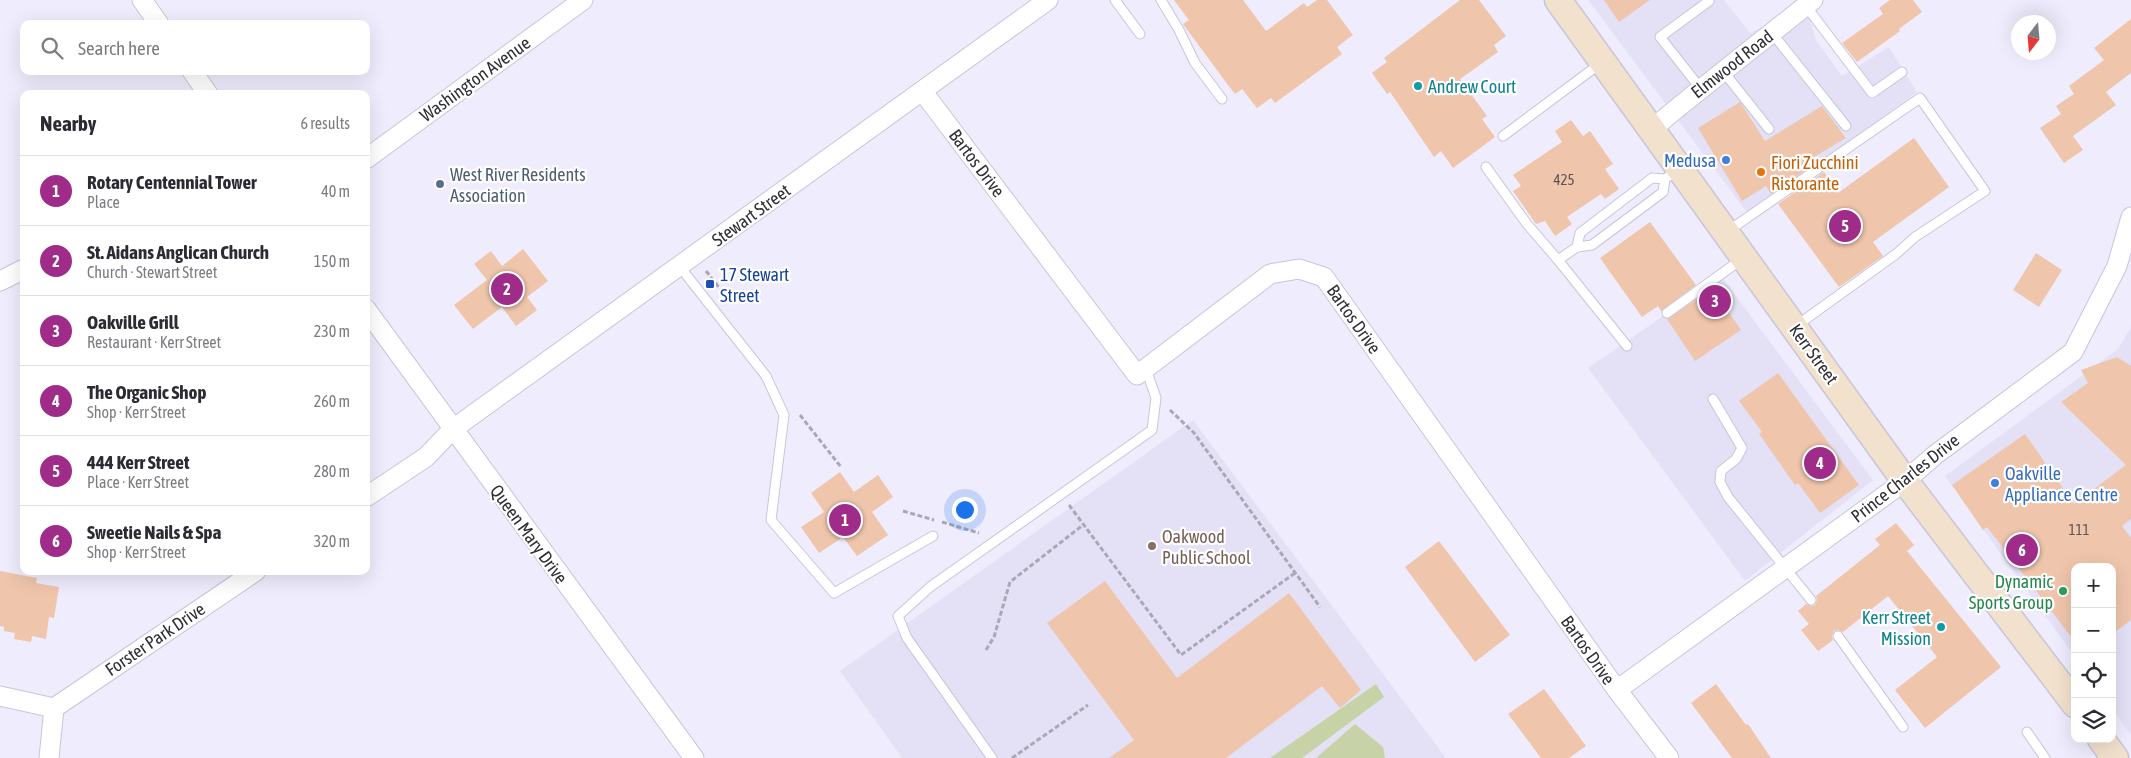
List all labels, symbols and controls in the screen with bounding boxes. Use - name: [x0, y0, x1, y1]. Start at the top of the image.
- north arrow: [2011, 15, 2056, 60]
- search box: [20, 20, 370, 75]
- street label: Elmwood Road: [1687, 25, 1777, 103]
- street label: Washington Avenue: [416, 32, 534, 126]
- icon: search: [38, 34, 66, 62]
- text: Search here: [78, 37, 160, 59]
- place label: Andrew Court: [1428, 76, 1516, 97]
- marker: Andrew Court: [1412, 80, 1424, 92]
- text: Nearby: [40, 111, 96, 135]
- text: 6 results: [300, 114, 350, 132]
- street label: Bartos Drive: [945, 125, 1009, 201]
- place label: Medusa: [1664, 150, 1716, 171]
- place label: Fiori Zucchini Ristorante: [1771, 152, 1859, 194]
- marker: Medusa: [1720, 154, 1732, 166]
- place label: West River Residents Association: [450, 164, 586, 206]
- marker: Fiori Zucchini Ristorante: [1755, 166, 1767, 178]
- text: Rotary Centennial Tower: [87, 171, 257, 193]
- house number: 425: [1553, 171, 1575, 188]
- marker: West River Residents Association: [434, 178, 446, 190]
- street label: Stewart Street: [708, 180, 794, 250]
- text: 1: [52, 182, 60, 200]
- text: 40 m: [321, 182, 350, 200]
- text: Place: [87, 193, 120, 211]
- pin: 5: [1829, 207, 1861, 245]
- text: St. Aidans Anglican Church: [87, 241, 269, 263]
- text: 2: [52, 252, 60, 270]
- text: 150 m: [314, 252, 350, 270]
- text: Church · Stewart Street: [87, 263, 217, 281]
- place label: 17 Stewart Street: [720, 264, 789, 306]
- pin: 2: [491, 270, 523, 308]
- marker: 17 Stewart Street: [704, 278, 716, 290]
- street label: Bartos Drive: [1323, 281, 1385, 357]
- pin: 3: [1699, 282, 1731, 320]
- text: Oakville Grill: [87, 311, 179, 333]
- street label: Kerr Street: [1785, 320, 1843, 388]
- text: 3: [52, 322, 60, 340]
- text: 230 m: [314, 322, 350, 340]
- text: Restaurant · Kerr Street: [87, 333, 221, 351]
- text: The Organic Shop: [87, 381, 207, 403]
- text: 4: [52, 392, 60, 410]
- text: 260 m: [314, 392, 350, 410]
- text: Shop · Kerr Street: [87, 403, 186, 421]
- street label: Prince Charles Drive: [1847, 429, 1963, 527]
- pin: 4: [1804, 444, 1836, 482]
- text: 444 Kerr Street: [87, 451, 189, 473]
- text: 5: [52, 462, 60, 480]
- text: 280 m: [314, 462, 350, 480]
- place label: Oakville Appliance Centre: [2005, 463, 2118, 505]
- text: Place · Kerr Street: [87, 473, 189, 491]
- marker: Oakville Appliance Centre: [1989, 477, 2001, 489]
- street label: Queen Mary Drive: [486, 480, 572, 588]
- your location: [952, 497, 978, 523]
- pin: 1: [829, 501, 861, 539]
- text: Sweetie Nails & Spa: [87, 521, 221, 543]
- house number: 111: [2068, 521, 2090, 538]
- place label: Oakwood Public School: [1162, 526, 1251, 568]
- pin: 6: [2006, 531, 2038, 569]
- text: 6: [52, 532, 60, 550]
- text: 320 m: [314, 532, 350, 550]
- marker: Oakwood Public School: [1146, 540, 1158, 552]
- text: Shop · Kerr Street: [87, 543, 186, 561]
- map controls: [2071, 563, 2116, 743]
- button: +: [2071, 563, 2116, 608]
- place label: Dynamic Sports Group: [1969, 571, 2053, 613]
- marker: Dynamic Sports Group: [2057, 585, 2069, 597]
- street label: Forster Park Drive: [101, 598, 209, 680]
- place label: Kerr Street Mission: [1862, 607, 1931, 649]
- button: −: [2071, 608, 2116, 653]
- street label: Bartos Drive: [1557, 612, 1619, 688]
- marker: Kerr Street Mission: [1935, 621, 1947, 633]
- button: locate: [2071, 653, 2116, 698]
- button: layers: [2071, 698, 2116, 743]

